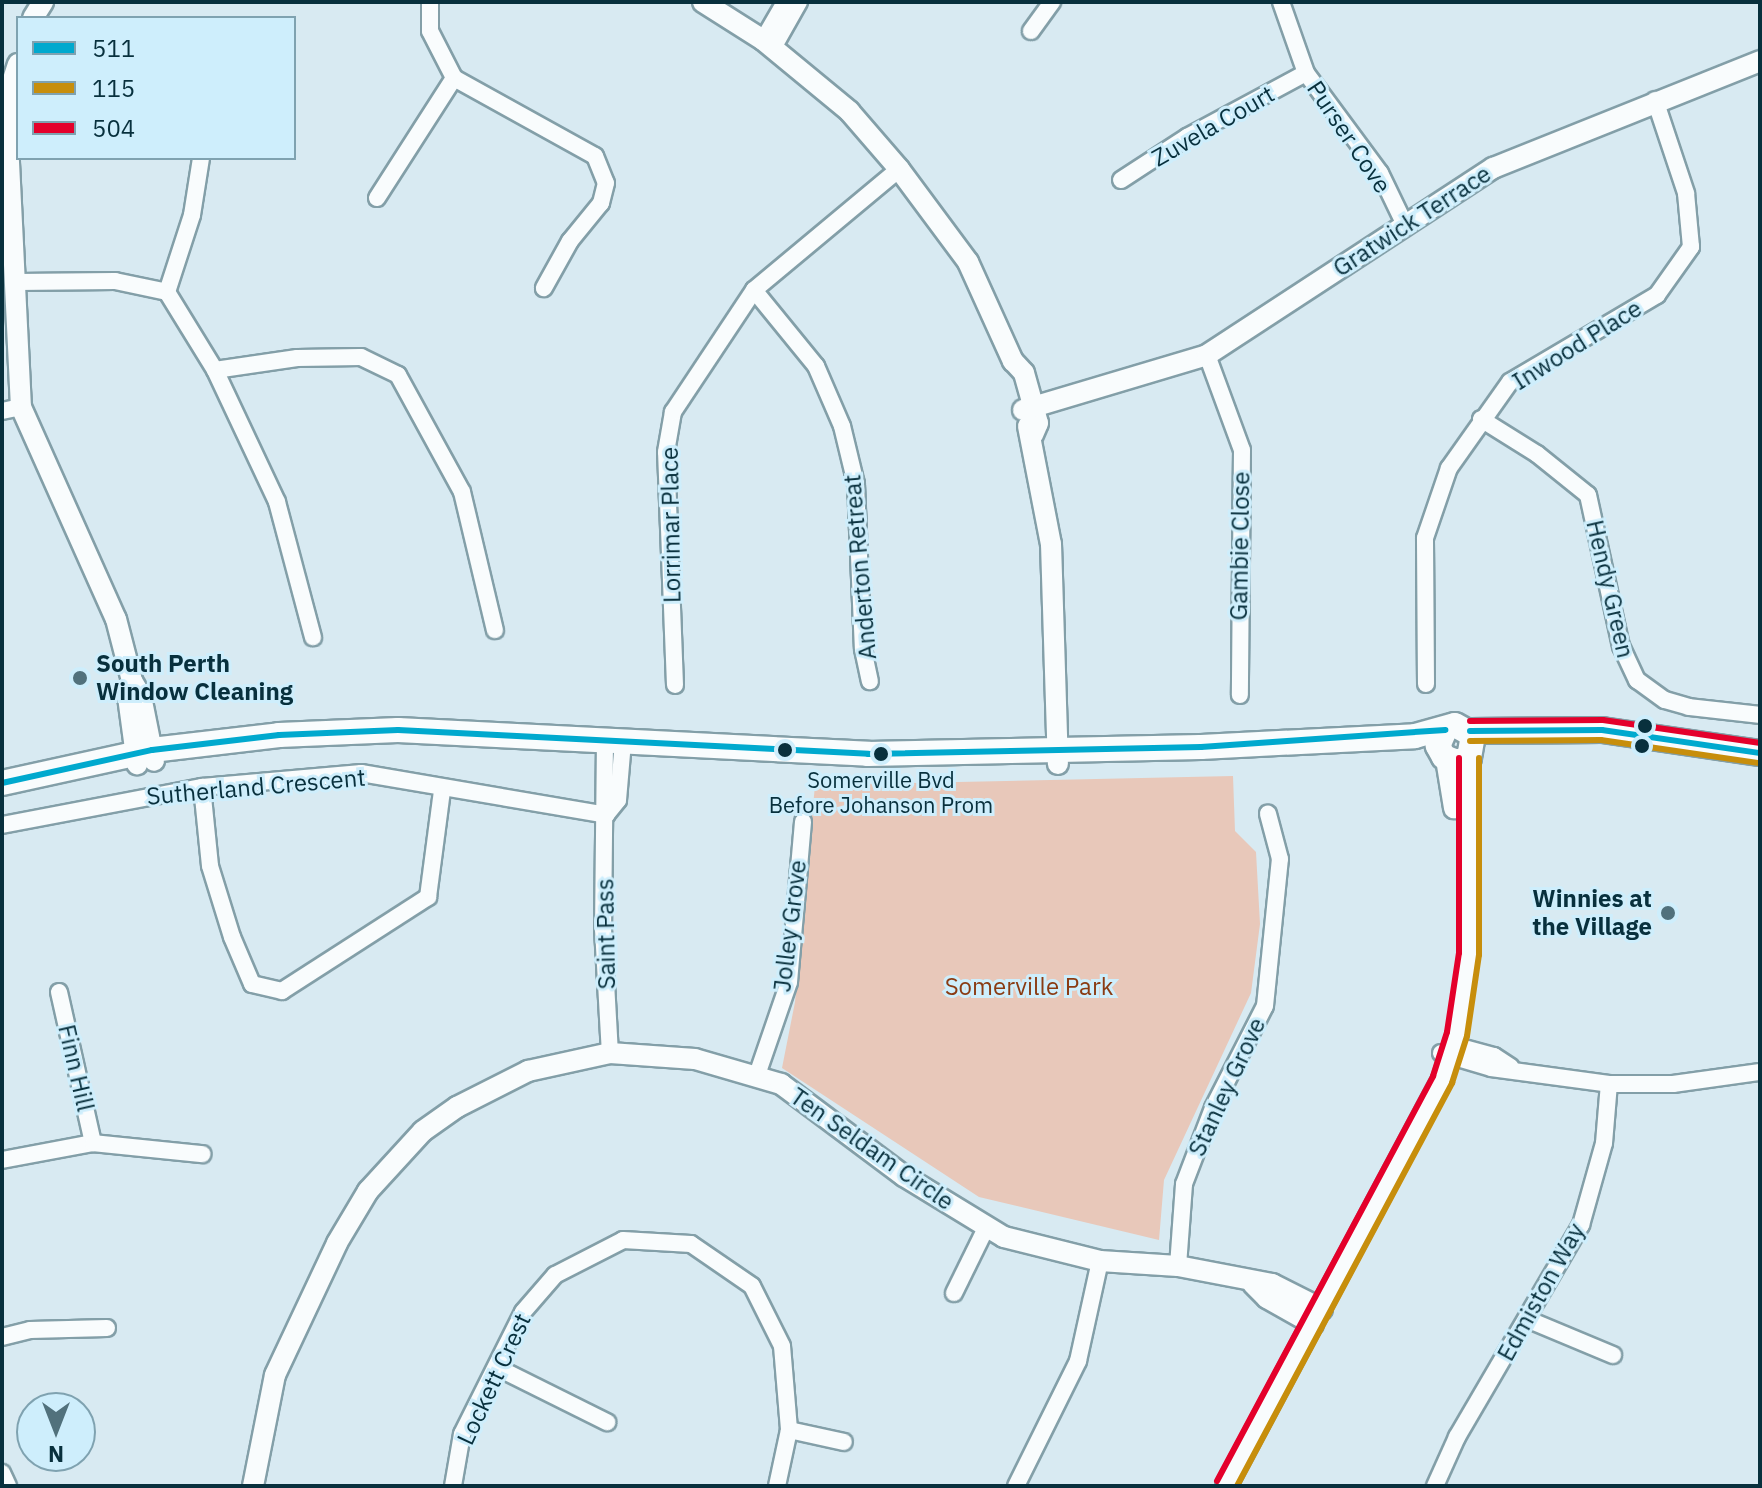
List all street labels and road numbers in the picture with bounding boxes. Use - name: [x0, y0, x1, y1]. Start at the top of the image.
- street label: Purser Cove: [1301, 75, 1397, 199]
- street label: Zuvela Court: [1147, 79, 1279, 173]
- street label: Gratwick Terrace: [1328, 159, 1496, 283]
- street label: Inwood Place: [1507, 294, 1647, 396]
- street label: Lorrimar Place: [655, 447, 687, 603]
- street label: Gambie Close: [1224, 471, 1256, 621]
- street label: Anderton Retreat: [838, 473, 882, 661]
- street label: Hendy Green: [1580, 517, 1640, 661]
- street label: Sutherland Crescent: [145, 763, 367, 811]
- street label: Jolley Grove: [768, 858, 812, 994]
- street label: Saint Pass: [591, 878, 621, 990]
- street label: Stanley Grove: [1182, 1013, 1272, 1161]
- street label: Finn Hill: [52, 1022, 100, 1114]
- street label: Ten Seldam Circle: [785, 1082, 959, 1216]
- street label: Edmiston Way: [1491, 1218, 1591, 1366]
- street label: Lockett Crest: [451, 1309, 537, 1449]

